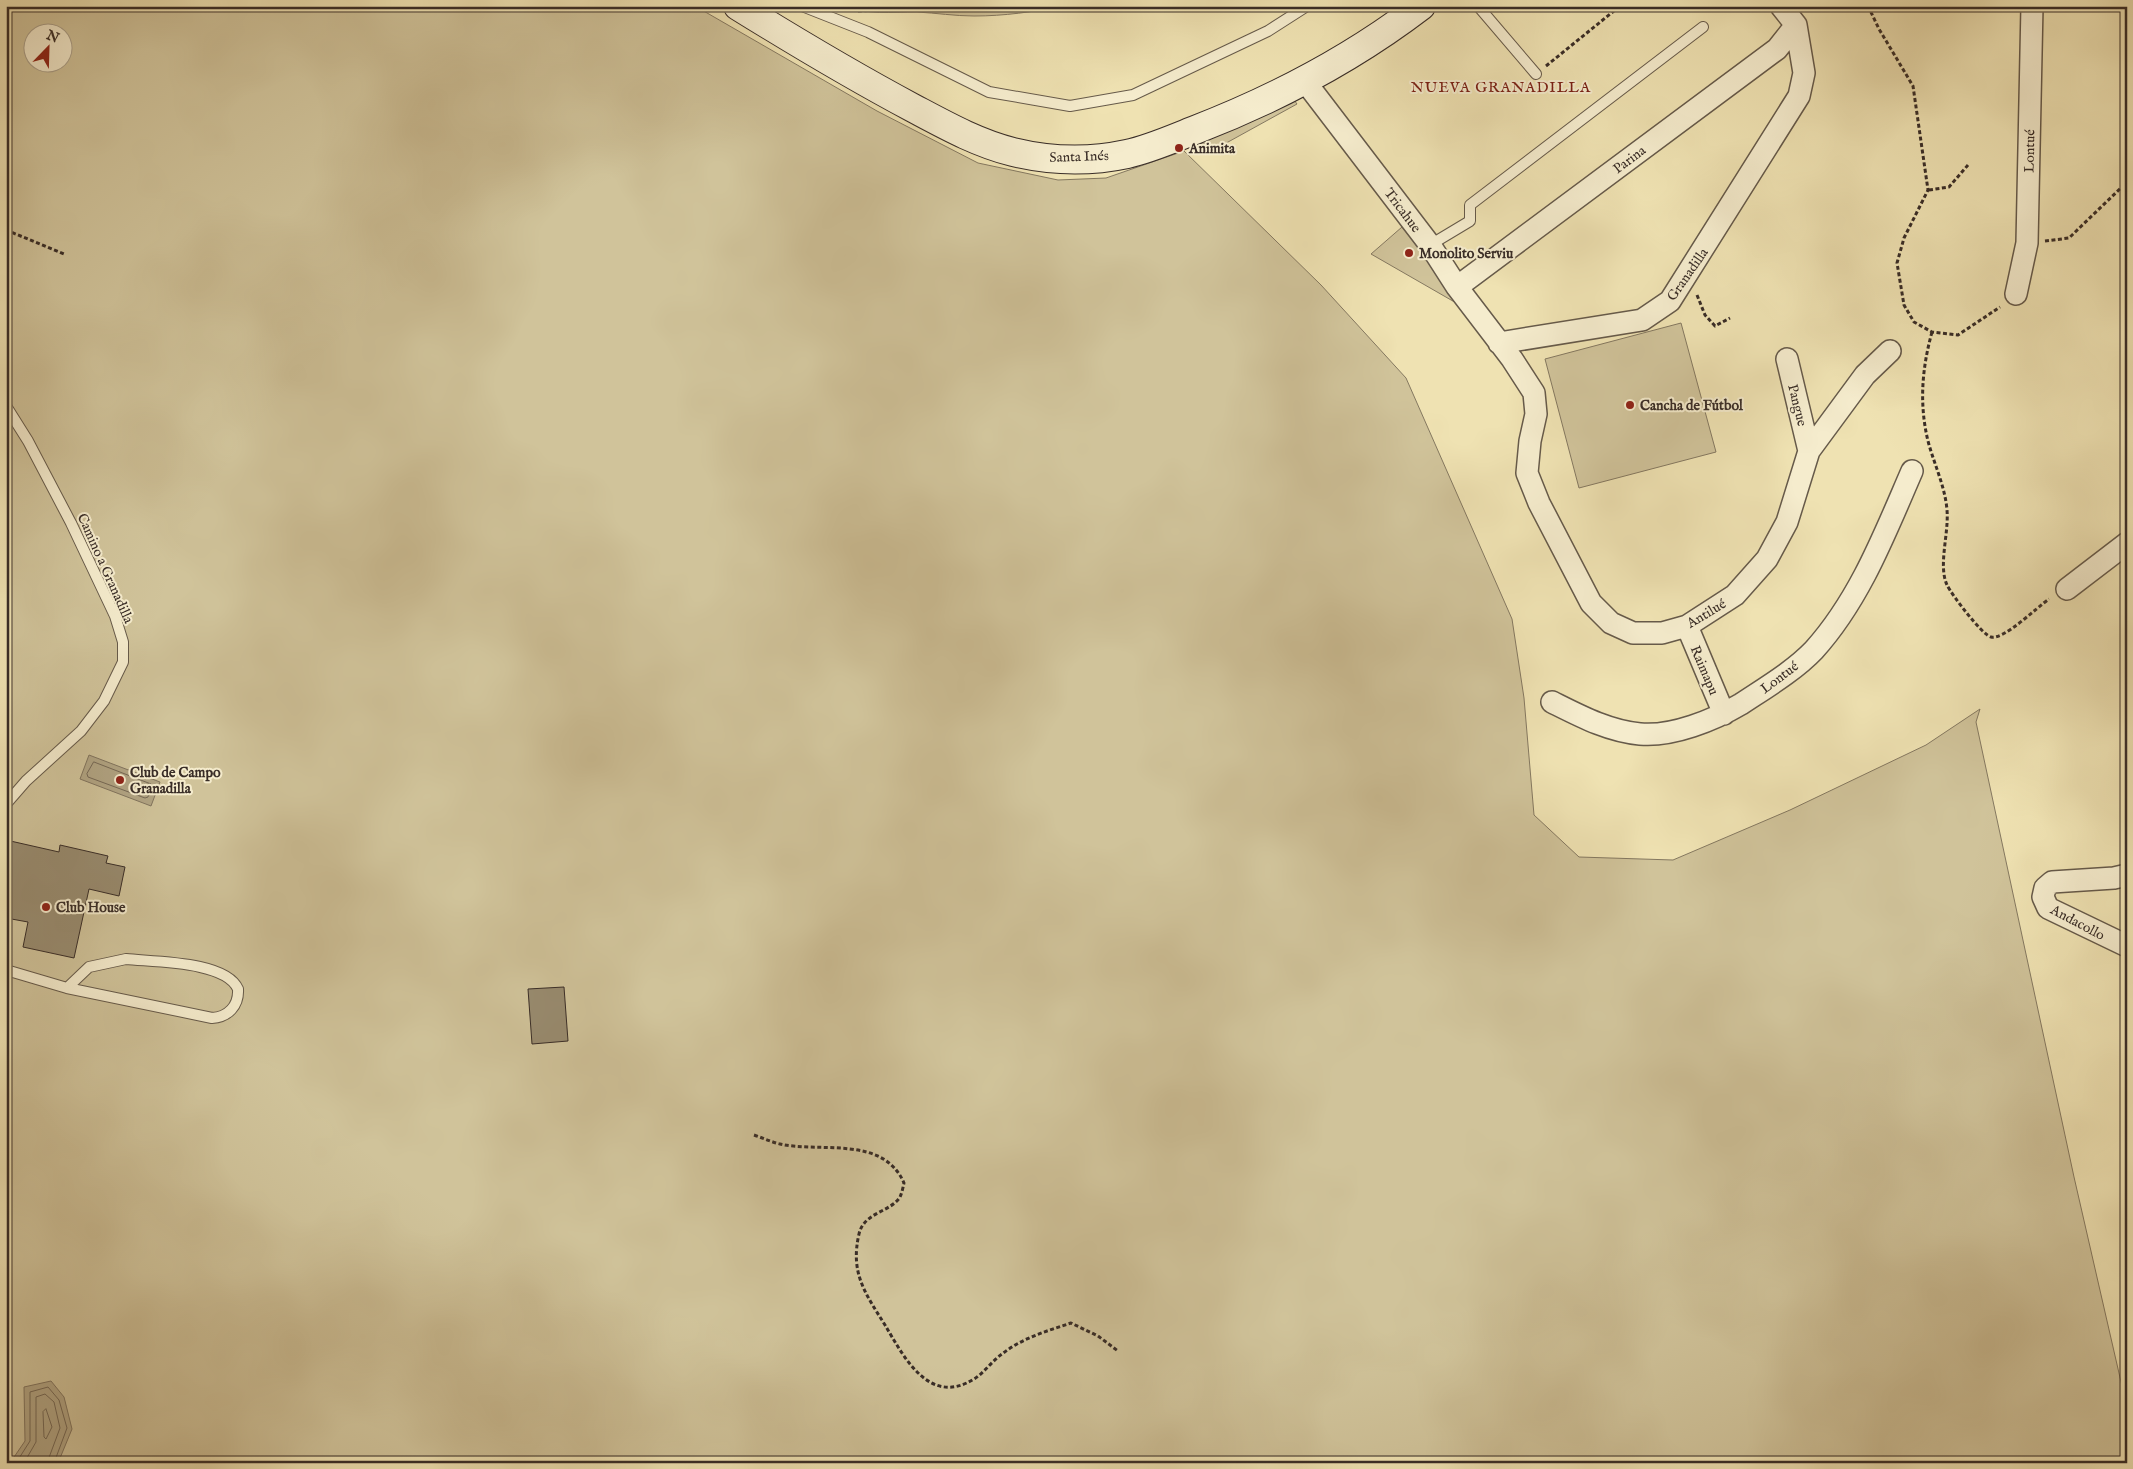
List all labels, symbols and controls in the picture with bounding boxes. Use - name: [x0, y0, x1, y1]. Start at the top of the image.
- north arrow: [22, 22, 72, 72]
- text: N: [43, 26, 62, 48]
- district label: NUEVA GRANADILLA: [1411, 78, 1591, 97]
- street label: Lontué: [2021, 129, 2039, 173]
- place label: Animita: [1188, 140, 1236, 158]
- street label: Parina: [1610, 141, 1650, 178]
- marker: Animita: [1173, 142, 1185, 154]
- street label: Santa Inés: [1049, 147, 1109, 167]
- street label: Tricahue: [1380, 185, 1425, 237]
- street label: Granadilla: [1663, 244, 1713, 305]
- place label: Monolito Serviu: [1419, 245, 1514, 263]
- marker: Monolito Serviu: [1403, 247, 1415, 259]
- street label: Pangue: [1783, 382, 1811, 429]
- place label: Cancha de Fútbol: [1640, 397, 1744, 415]
- marker: Cancha de Fútbol: [1624, 399, 1636, 411]
- street label: Camino a Granadilla: [73, 511, 138, 627]
- street label: Antilué: [1683, 595, 1730, 633]
- street label: Raimapu: [1686, 643, 1723, 698]
- street label: Lontué: [1757, 657, 1803, 698]
- place label: Club de Campo Granadilla: [130, 764, 221, 798]
- marker: Club de Campo Granadilla: [114, 774, 126, 786]
- place label: Club House: [56, 899, 126, 917]
- marker: Club House: [40, 901, 52, 913]
- street label: Andacollo: [2046, 901, 2108, 945]

